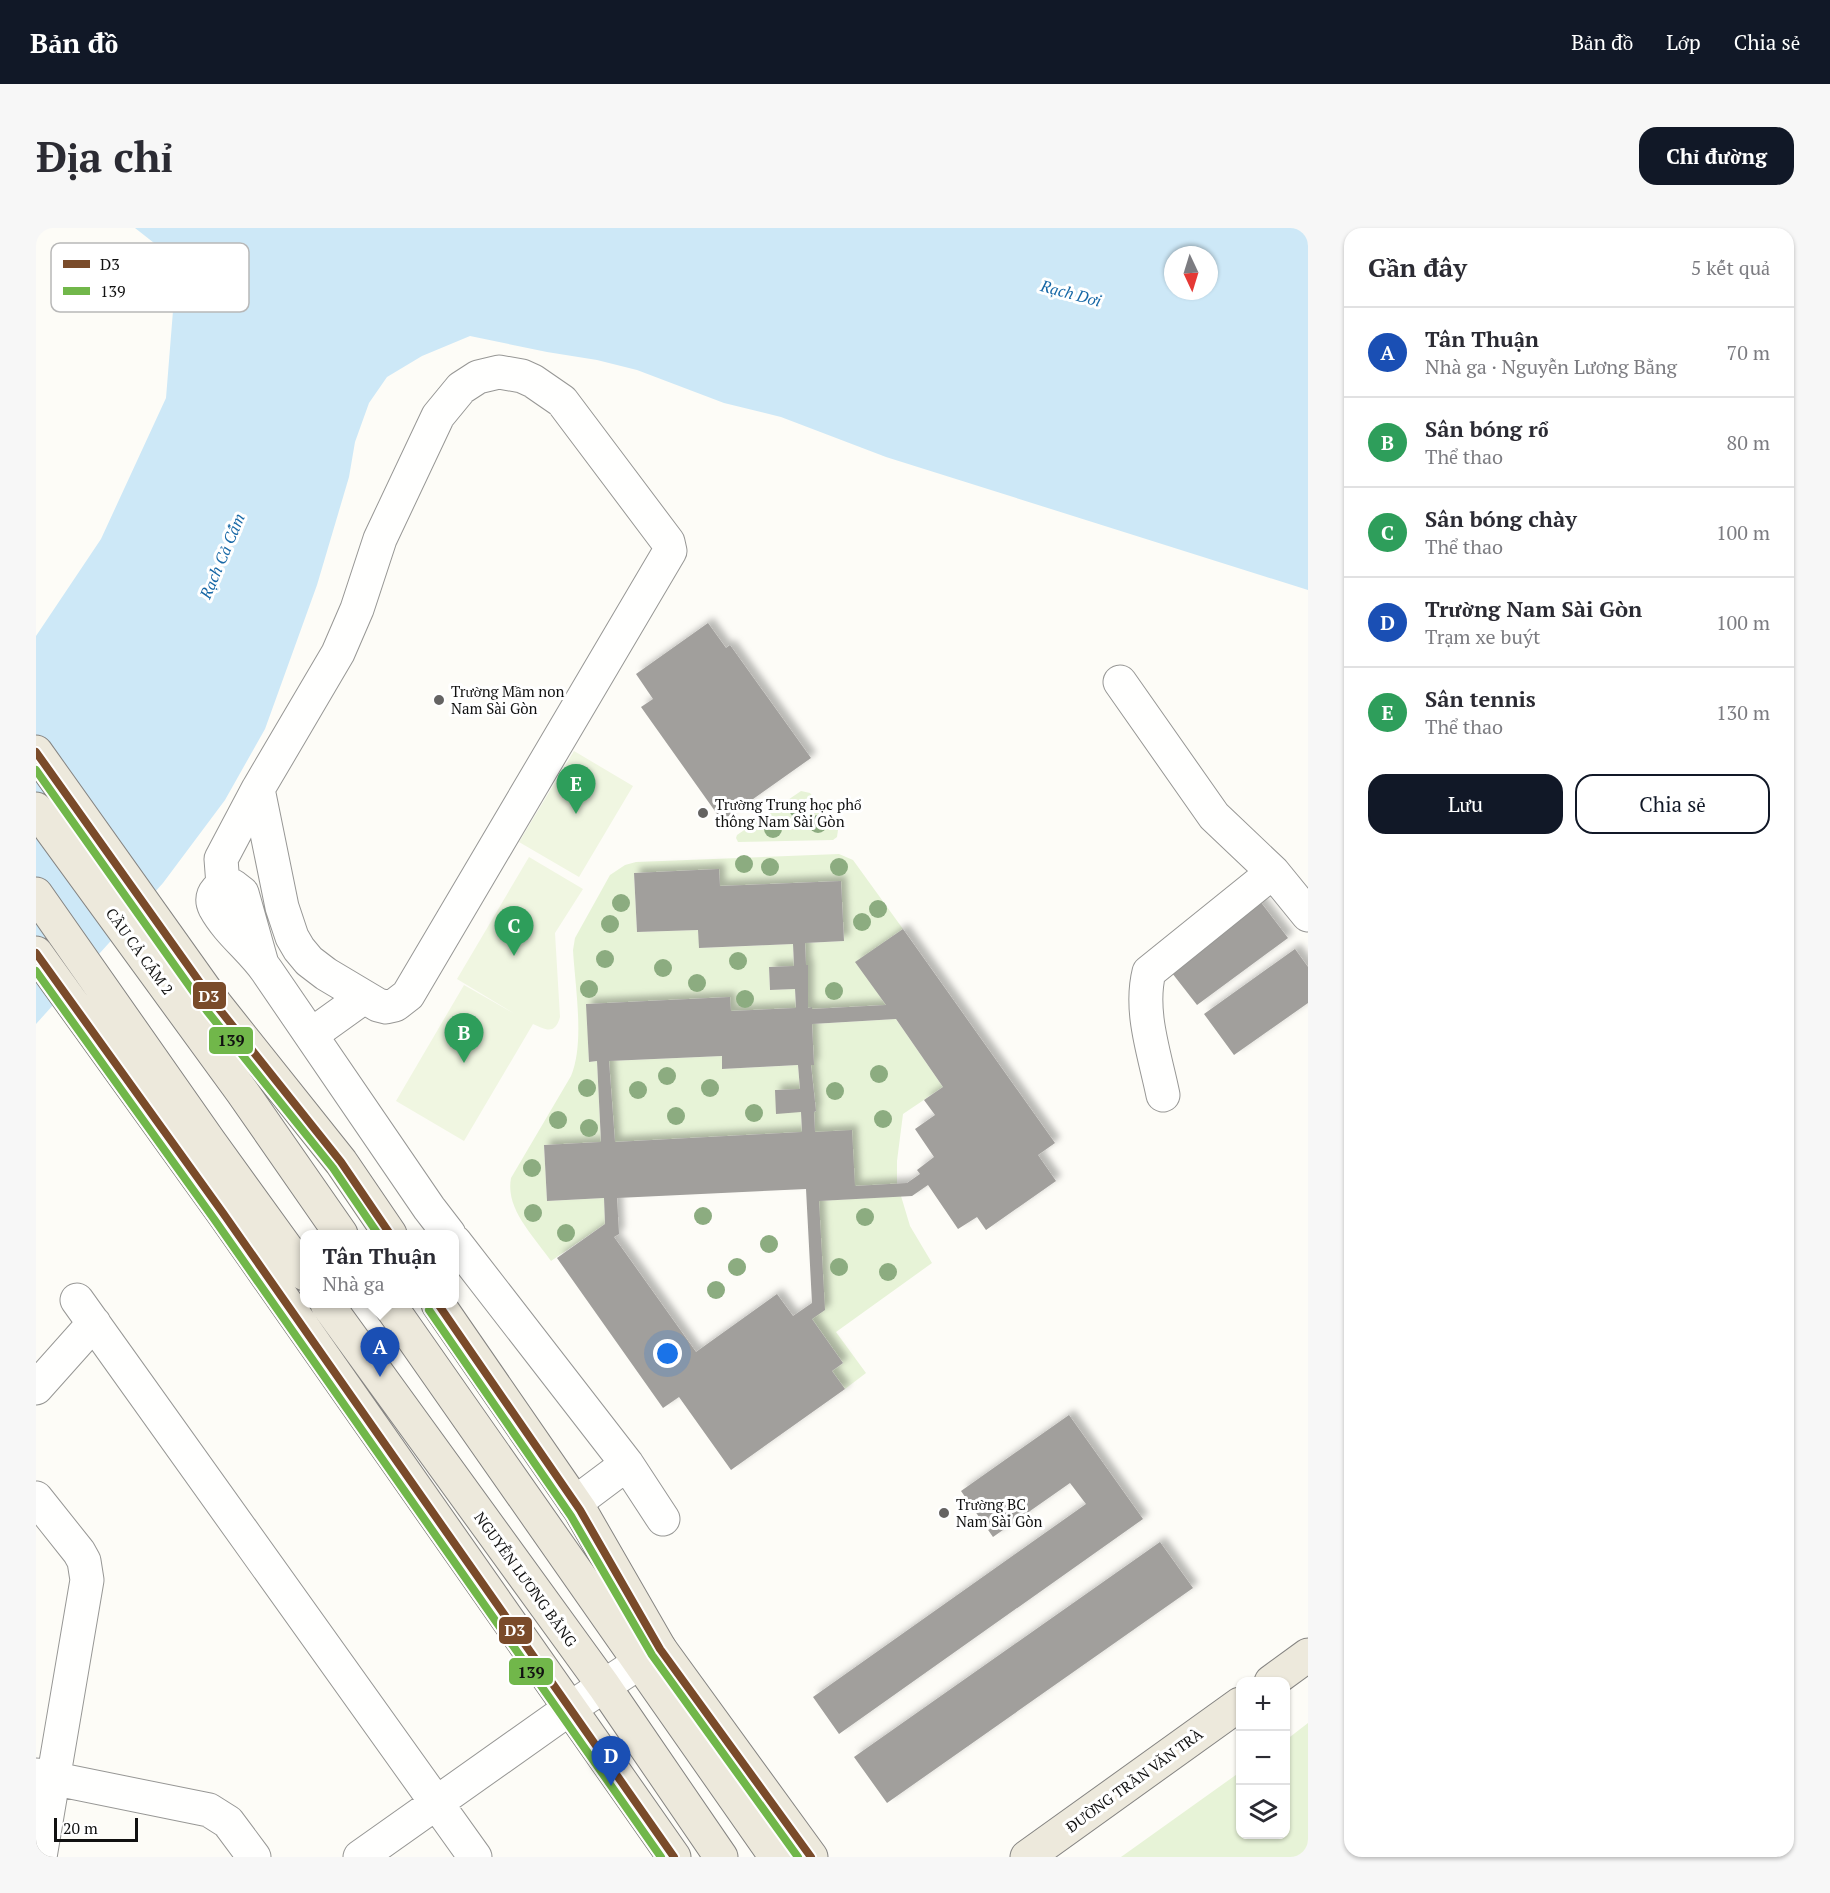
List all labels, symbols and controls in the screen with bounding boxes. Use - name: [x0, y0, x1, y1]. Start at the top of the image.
- text: Bản đồ: [30, 24, 119, 61]
- text: Bản đồ: [1571, 28, 1633, 56]
- text: Lớp: [1666, 28, 1701, 56]
- text: Chia sẻ: [1734, 28, 1800, 56]
- button: Chỉ đường: [1639, 127, 1794, 185]
- text: Địa chỉ: [36, 128, 172, 184]
- legend: [51, 243, 249, 312]
- north arrow: [1164, 246, 1218, 300]
- text: Gần đây: [1368, 250, 1467, 284]
- text: D3: [100, 253, 120, 275]
- text: 5 kết quả: [1691, 254, 1770, 281]
- water label: Rạch Dơi: [1037, 274, 1104, 312]
- text: 139: [100, 280, 126, 302]
- text: Tân Thuận: [1425, 324, 1539, 353]
- text: A: [1380, 339, 1395, 366]
- text: 70 m: [1727, 339, 1770, 366]
- text: Nhà ga · Nguyễn Lương Bằng: [1425, 353, 1677, 380]
- text: Sân bóng rổ: [1425, 414, 1549, 443]
- text: B: [1381, 429, 1394, 456]
- text: 80 m: [1727, 429, 1770, 456]
- text: Thể thao: [1425, 443, 1503, 470]
- text: Sân bóng chày: [1425, 504, 1577, 533]
- water label: Rạch Cả Cấm: [194, 510, 250, 603]
- text: C: [1381, 519, 1394, 546]
- text: 100 m: [1716, 519, 1770, 546]
- text: Thể thao: [1425, 533, 1503, 560]
- text: Trường Nam Sài Gòn: [1425, 594, 1642, 623]
- text: D: [1380, 609, 1395, 636]
- text: 100 m: [1716, 609, 1770, 636]
- text: Trạm xe buýt: [1425, 623, 1540, 650]
- place label: Trường Mầm non Nam Sài Gòn: [451, 681, 565, 718]
- text: Sân tennis: [1425, 684, 1536, 713]
- marker: Trường Mầm non Nam Sài Gòn: [432, 693, 446, 707]
- text: E: [1381, 699, 1394, 726]
- text: 130 m: [1716, 699, 1770, 726]
- text: Thể thao: [1425, 713, 1503, 740]
- pin: E: [556, 764, 596, 814]
- button: Lưu: [1368, 774, 1563, 834]
- button: Chia sẻ: [1575, 774, 1770, 834]
- place label: Trường Trung học phổ thông Nam Sài Gòn: [715, 794, 862, 831]
- marker: Trường Trung học phổ thông Nam Sài Gòn: [696, 806, 710, 820]
- street label: CẦU CẢ CẤM 2: [102, 904, 178, 998]
- pin: C: [494, 906, 534, 956]
- line badge: D3: [192, 981, 227, 1010]
- text: D3: [199, 985, 219, 1007]
- pin: B: [444, 1014, 484, 1063]
- line badge: 139: [208, 1026, 254, 1055]
- text: 139: [217, 1029, 245, 1051]
- popup: [300, 1230, 459, 1308]
- text: Tân Thuận: [323, 1241, 436, 1270]
- text: Nhà ga: [323, 1270, 384, 1297]
- pin: A: [360, 1328, 400, 1377]
- your location: [653, 1339, 682, 1368]
- place label: Trường BC Nam Sài Gòn: [956, 1494, 1043, 1531]
- marker: Trường BC Nam Sài Gòn: [937, 1506, 951, 1520]
- street label: NGUYỄN LƯƠNG BẰNG: [470, 1508, 582, 1651]
- line badge: D3: [498, 1616, 533, 1645]
- text: D3: [505, 1619, 525, 1641]
- line badge: 139: [508, 1657, 554, 1686]
- text: 139: [517, 1661, 545, 1683]
- map controls: [1236, 1677, 1290, 1839]
- button: +: [1236, 1677, 1290, 1731]
- street label: ĐƯỜNG TRẦN VĂN TRÀ: [1062, 1723, 1207, 1836]
- button: −: [1236, 1731, 1290, 1785]
- pin: D: [592, 1736, 630, 1786]
- button: layers: [1236, 1785, 1290, 1839]
- scale bar: [54, 1815, 138, 1842]
- text: 20 m: [63, 1817, 98, 1839]

